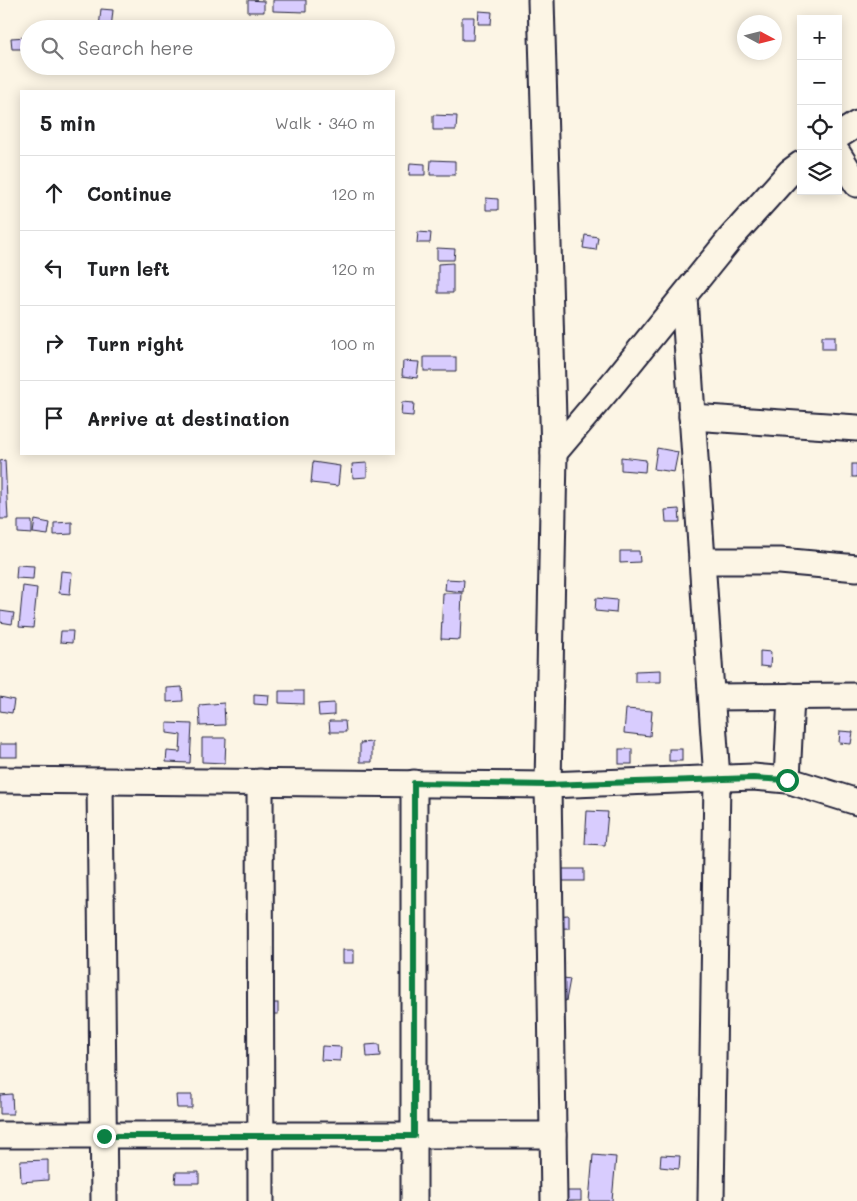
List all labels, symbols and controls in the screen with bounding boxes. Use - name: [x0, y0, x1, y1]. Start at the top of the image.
- north arrow: [737, 15, 782, 60]
- map controls: [797, 15, 842, 195]
- button: +: [797, 15, 842, 60]
- search box: [20, 20, 395, 75]
- icon: search: [38, 34, 66, 62]
- text: Search here: [78, 35, 194, 60]
- button: −: [797, 60, 842, 105]
- button: locate: [797, 105, 842, 150]
- text: 5 min: [40, 109, 96, 136]
- text: Walk · 340 m: [275, 112, 375, 133]
- button: layers: [797, 150, 842, 195]
- icon: ahead: [40, 179, 68, 207]
- text: Continue: [87, 181, 172, 206]
- text: 120 m: [331, 183, 375, 204]
- icon: left: [40, 254, 68, 282]
- text: Turn left: [87, 256, 170, 281]
- text: 120 m: [331, 258, 375, 279]
- icon: right: [40, 329, 68, 357]
- text: Turn right: [87, 331, 184, 356]
- text: 100 m: [330, 333, 375, 354]
- icon: arrive: [40, 404, 68, 432]
- text: Arrive at destination: [87, 406, 290, 431]
- route start: [776, 769, 799, 792]
- route end: [93, 1125, 116, 1148]

